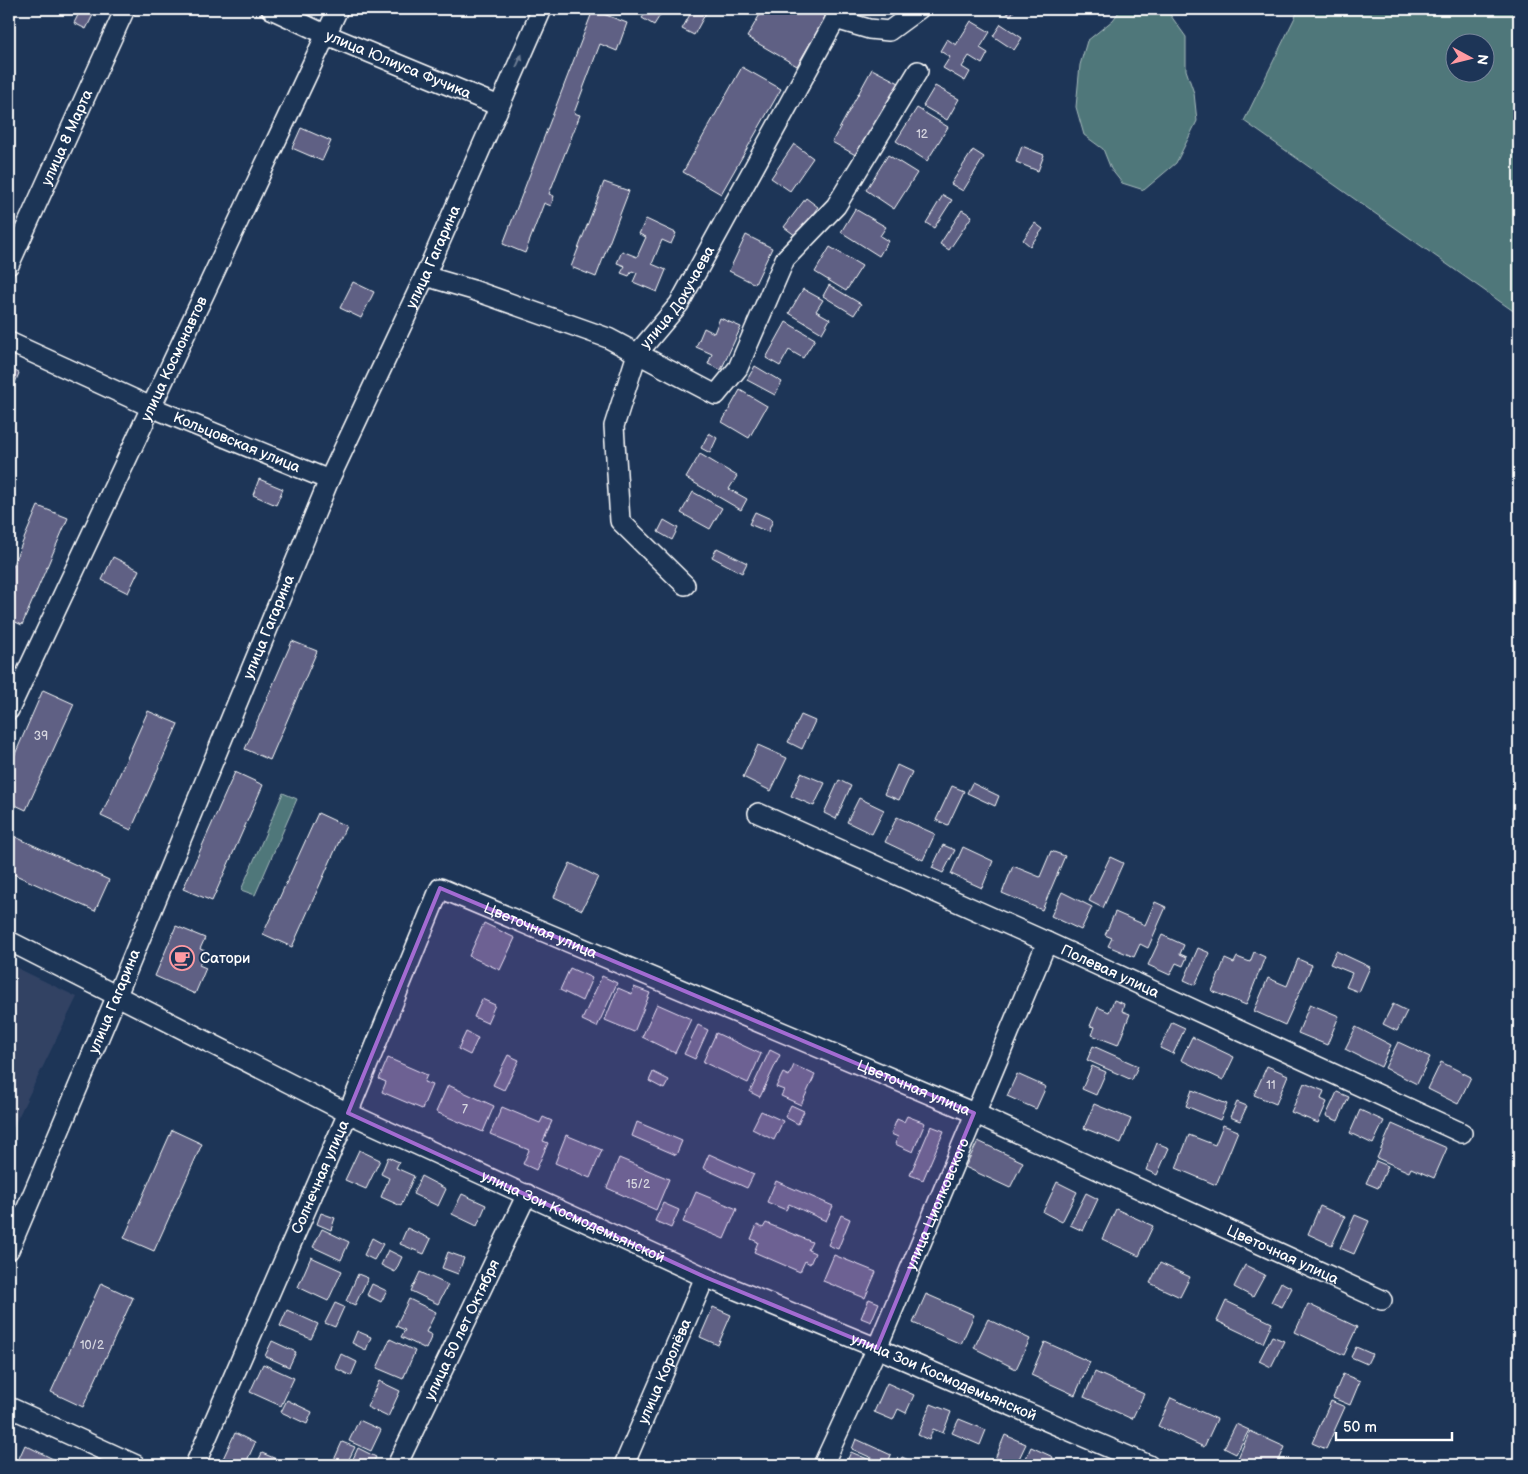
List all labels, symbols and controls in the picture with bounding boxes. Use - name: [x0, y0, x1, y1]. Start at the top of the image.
- street label: улица Юлиуса Фучика: [323, 26, 474, 103]
- north arrow: [1446, 32, 1496, 82]
- text: N: [1473, 53, 1491, 66]
- one-way arrow: [515, 54, 523, 68]
- street label: улица 8 Марта: [37, 86, 97, 189]
- house number: 12: [916, 127, 928, 142]
- street label: улица Гагарина: [402, 202, 464, 312]
- street label: улица Докучаева: [636, 242, 719, 353]
- street label: улица Космонавтов: [136, 293, 211, 424]
- street label: Кольцовская улица: [170, 408, 303, 477]
- street label: улица Гагарина: [239, 572, 299, 682]
- house number: 39: [34, 729, 48, 744]
- street label: Цветочная улица: [481, 898, 600, 963]
- street label: Полевая улица: [1058, 940, 1163, 1002]
- cafe icon: Сатори: [169, 945, 195, 971]
- street label: улица Гагарина: [84, 946, 144, 1056]
- place label: Сатори: [200, 949, 250, 968]
- street label: Цветочная улица: [854, 1055, 973, 1120]
- house number: 11: [1266, 1078, 1276, 1093]
- house number: 7: [462, 1102, 468, 1117]
- street label: Солнечная улица: [287, 1117, 353, 1237]
- street label: улица Циолковского: [901, 1135, 973, 1273]
- street label: улица Зои Космодемьянской: [478, 1166, 668, 1267]
- house number: 15/2: [626, 1177, 650, 1192]
- street label: Цветочная улица: [1224, 1221, 1342, 1288]
- street label: улица 50 лет Октября: [420, 1256, 504, 1403]
- street label: улица Королёва: [633, 1316, 695, 1427]
- street label: улица Зои Космодемьянской: [848, 1329, 1040, 1425]
- house number: 10/2: [80, 1338, 104, 1353]
- scale bar: [1336, 1409, 1452, 1441]
- text: 50 m: [1343, 1418, 1377, 1437]

